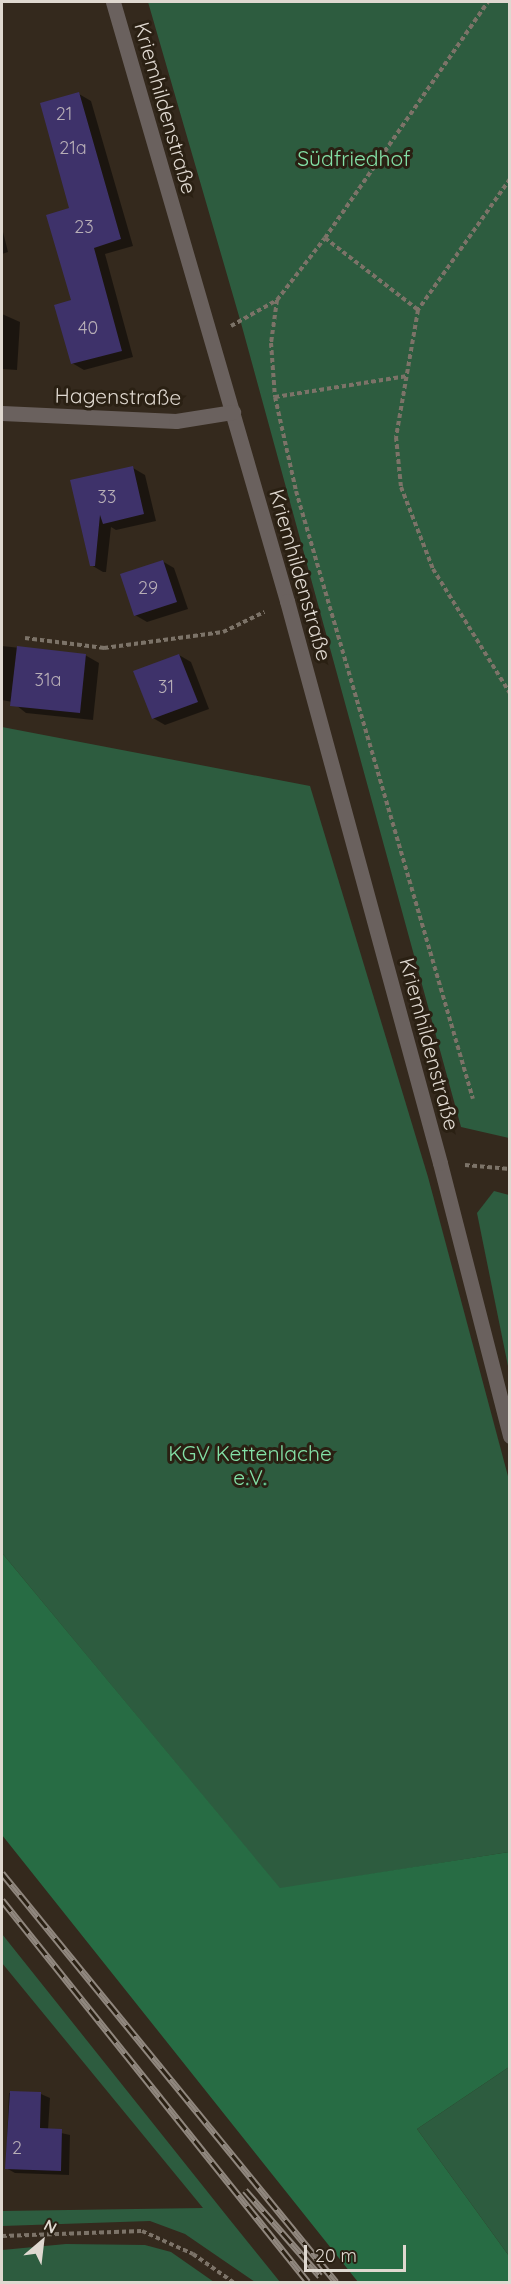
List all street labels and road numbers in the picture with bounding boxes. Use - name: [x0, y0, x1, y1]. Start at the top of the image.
- street label: Kriemhildenstraße: [129, 19, 203, 197]
- street label: Hagenstraße: [54, 382, 182, 410]
- street label: Kriemhildenstraße: [264, 486, 338, 664]
- street label: Kriemhildenstraße: [395, 955, 465, 1133]

